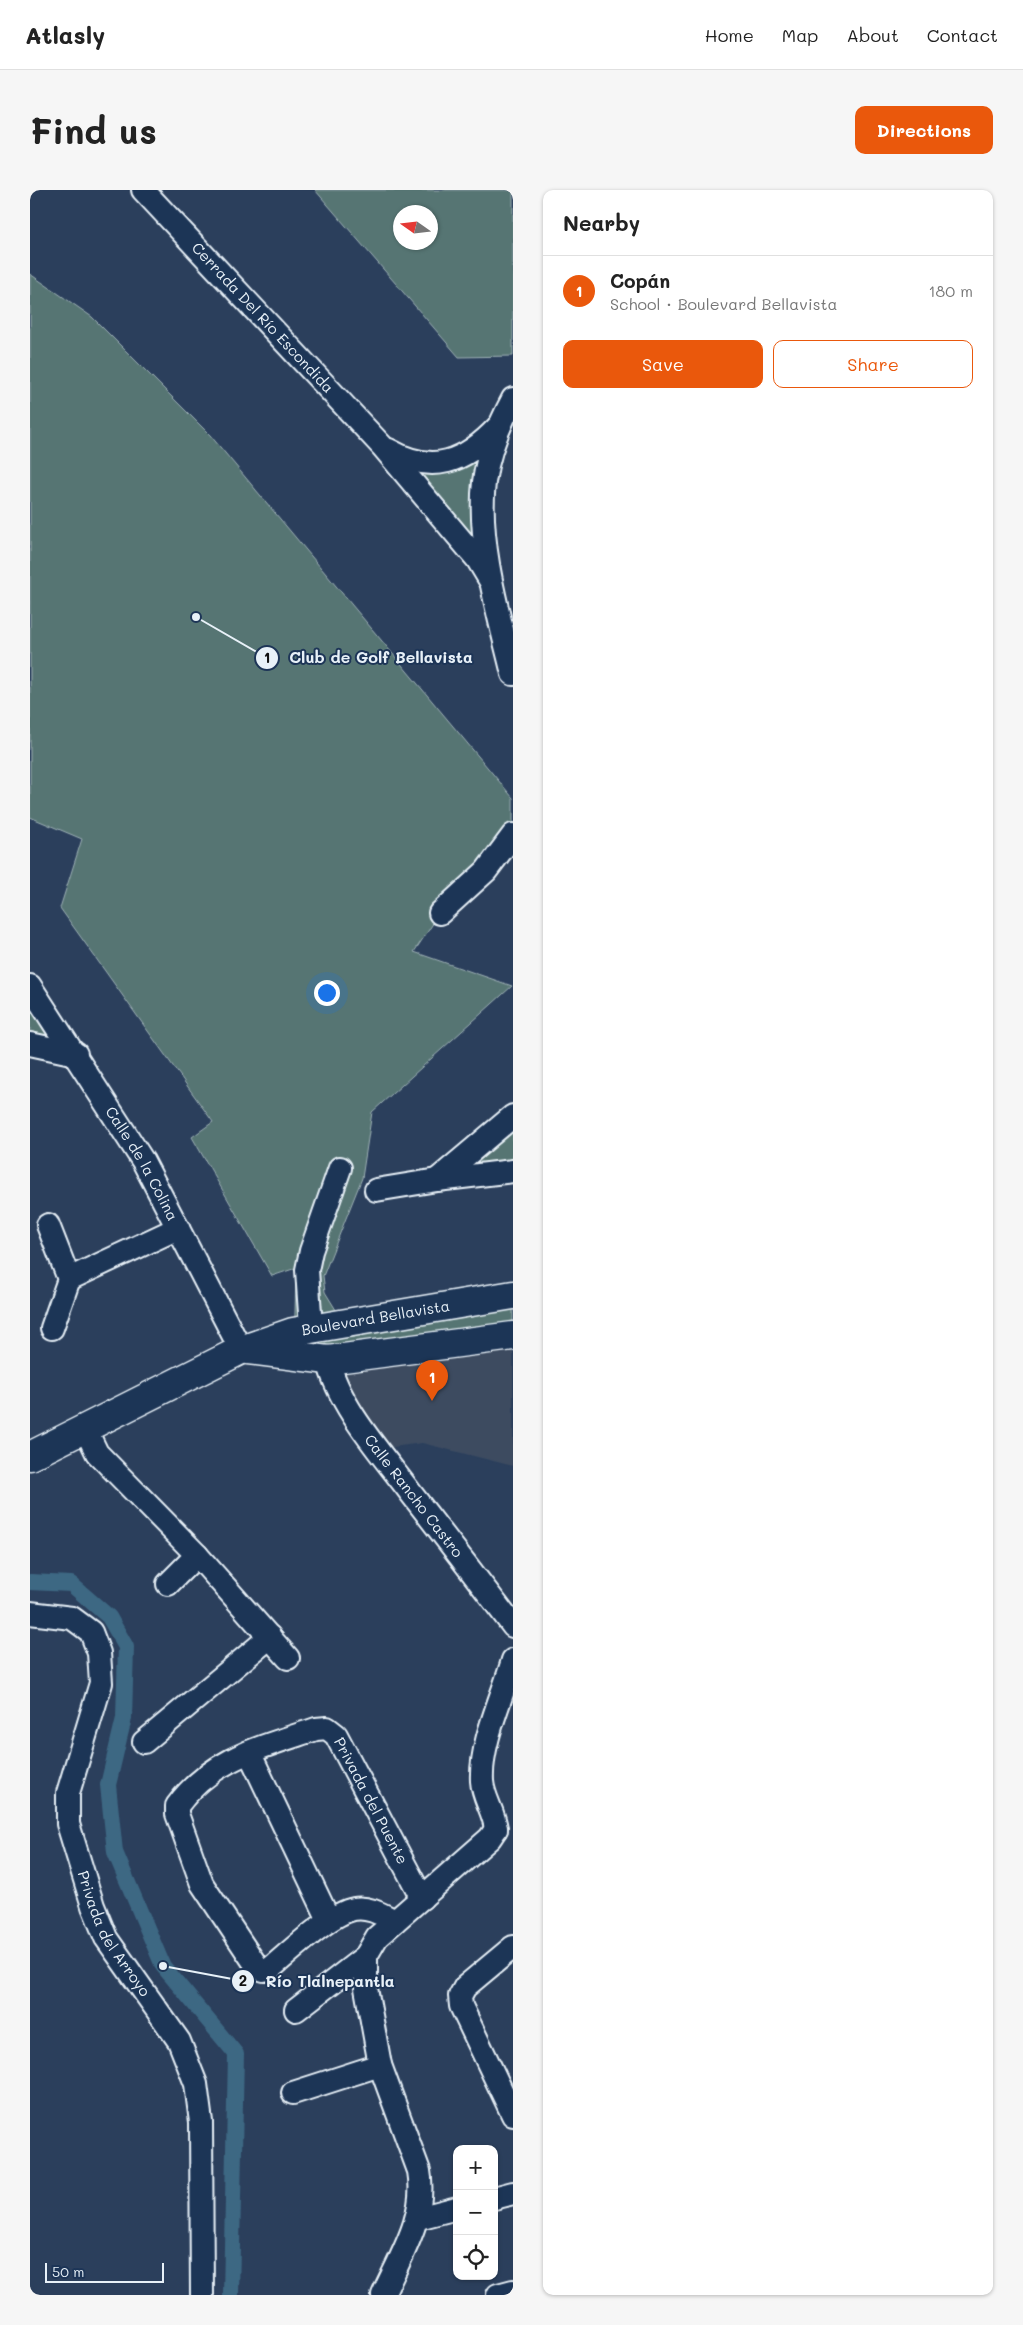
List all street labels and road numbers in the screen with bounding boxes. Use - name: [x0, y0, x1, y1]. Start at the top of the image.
- street label: Cerrada Del Río Escondida: [188, 238, 338, 397]
- street label: Calle de la Colina: [101, 1102, 183, 1224]
- street label: Boulevard Bellavista: [300, 1295, 451, 1339]
- street label: Calle Rancho Castro: [360, 1430, 468, 1561]
- street label: Privada del Puente: [330, 1734, 413, 1867]
- street label: Privada del Arroyo: [74, 1868, 155, 2000]

